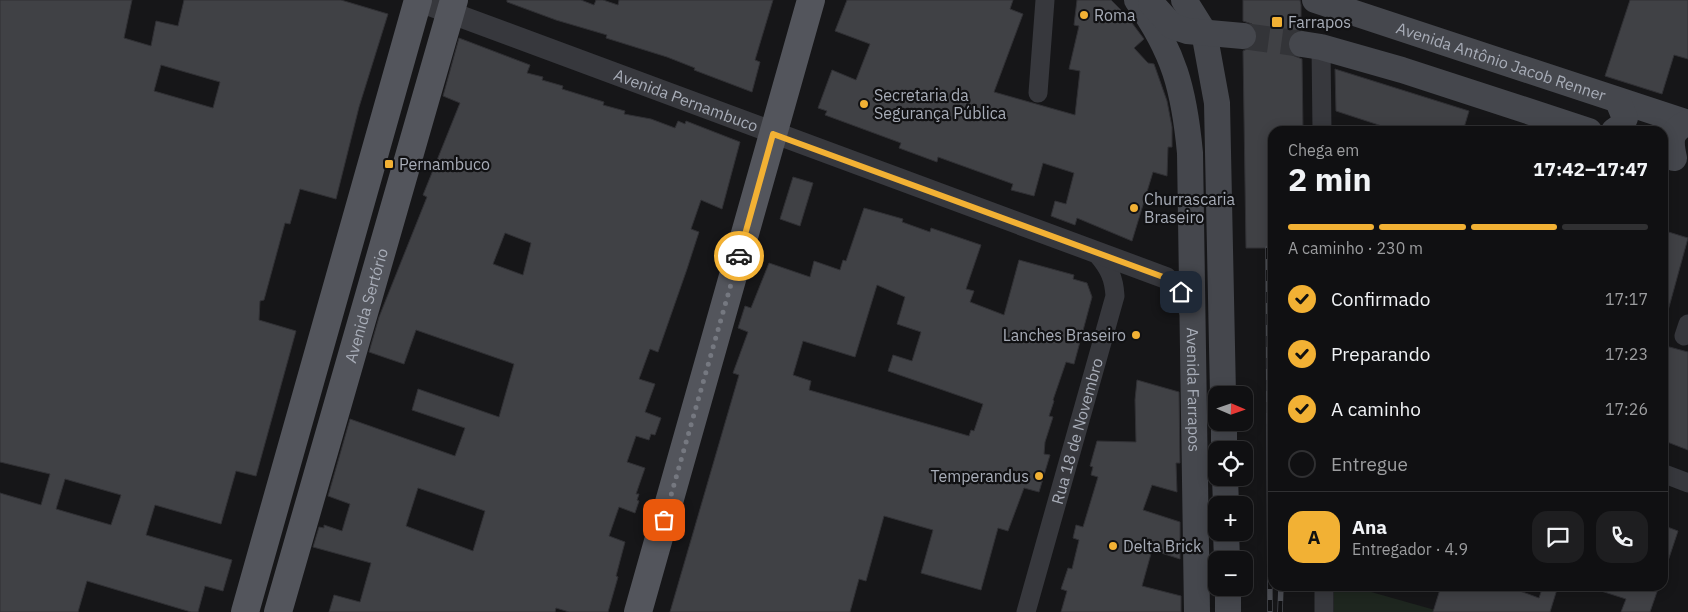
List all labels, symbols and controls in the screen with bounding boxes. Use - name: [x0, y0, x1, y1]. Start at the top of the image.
- place label: Roma: [1094, 5, 1136, 25]
- marker: Roma: [1078, 9, 1090, 21]
- place label: Farrapos: [1288, 12, 1351, 32]
- marker: Farrapos: [1270, 15, 1284, 29]
- street label: Avenida Antônio Jacob Renner: [1394, 18, 1609, 105]
- street label: Avenida Pernambuco: [611, 64, 761, 136]
- place label: Secretaria da Segurança Pública: [874, 85, 1007, 123]
- marker: Secretaria da Segurança Pública: [858, 98, 870, 110]
- text: Chega em: [1288, 140, 1359, 160]
- place label: Pernambuco: [399, 154, 490, 174]
- text: 17:42–17:47: [1533, 157, 1648, 181]
- marker: Pernambuco: [383, 158, 395, 170]
- text: 2 min: [1288, 158, 1372, 200]
- place label: Churrascaria Braseiro: [1144, 189, 1236, 227]
- marker: Churrascaria Braseiro: [1128, 202, 1140, 214]
- courier: [714, 231, 764, 281]
- text: A caminho · 230 m: [1288, 238, 1423, 258]
- icon: car: [725, 242, 753, 270]
- street label: Avenida Sertório: [340, 246, 392, 365]
- pin: [1160, 271, 1202, 313]
- icon: home: [1167, 278, 1195, 306]
- icon: check: [1288, 285, 1316, 313]
- text: Confirmado: [1331, 287, 1430, 311]
- text: 17:17: [1605, 289, 1648, 309]
- place label: Lanches Braseiro: [1003, 325, 1126, 345]
- street label: Avenida Farrapos: [1183, 327, 1205, 452]
- marker: Lanches Braseiro: [1130, 329, 1142, 341]
- icon: check: [1288, 340, 1316, 368]
- text: Preparando: [1331, 342, 1430, 366]
- text: 17:23: [1605, 344, 1648, 364]
- street label: Rua 18 de Novembro: [1047, 356, 1107, 507]
- north arrow: [1208, 386, 1252, 431]
- map controls: [1208, 386, 1253, 596]
- icon: check: [1288, 395, 1316, 423]
- text: A caminho: [1331, 397, 1421, 421]
- text: 17:26: [1605, 399, 1648, 419]
- button: locate: [1208, 441, 1253, 486]
- text: Entregue: [1331, 452, 1408, 476]
- place label: Temperandus: [930, 466, 1029, 486]
- marker: Temperandus: [1033, 470, 1045, 482]
- button: +: [1208, 496, 1253, 541]
- pin: [643, 499, 685, 541]
- icon: bag: [650, 506, 678, 534]
- button: chat: [1532, 511, 1584, 563]
- button: phone: [1596, 511, 1648, 563]
- text: Ana: [1352, 515, 1387, 539]
- text: A: [1307, 525, 1321, 549]
- place label: Delta Brick: [1123, 536, 1202, 556]
- text: Entregador · 4.9: [1352, 539, 1468, 559]
- marker: Delta Brick: [1107, 540, 1119, 552]
- button: −: [1208, 551, 1253, 596]

